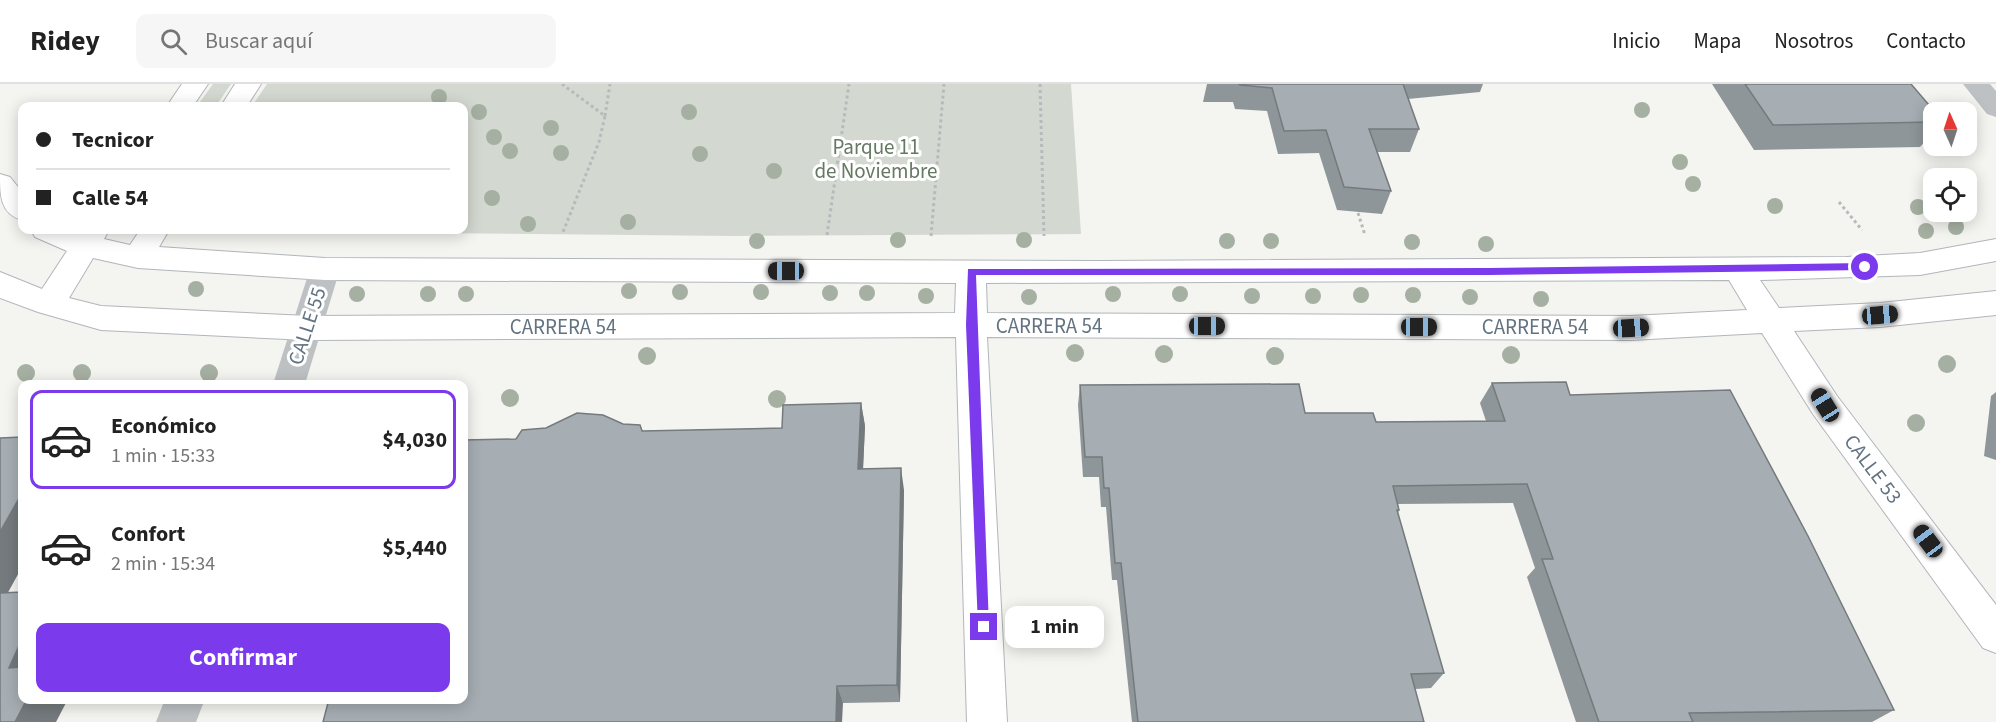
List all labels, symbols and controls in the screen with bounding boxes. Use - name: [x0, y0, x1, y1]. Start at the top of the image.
- search box: [136, 14, 556, 68]
- text: Ridey: [30, 21, 100, 61]
- icon: search: [157, 25, 190, 58]
- text: Buscar aquí: [205, 25, 313, 57]
- text: Inicio: [1612, 26, 1660, 56]
- text: Mapa: [1693, 26, 1741, 56]
- text: Nosotros: [1774, 26, 1853, 56]
- text: Contacto: [1886, 26, 1966, 56]
- north arrow: [1923, 102, 1977, 156]
- map controls: [1923, 102, 1977, 222]
- text: Tecnicor: [72, 124, 154, 156]
- park label: Parque 11 de Noviembre: [814, 132, 938, 186]
- button: locate: [1923, 168, 1977, 222]
- text: Calle 54: [72, 182, 148, 214]
- route start: [1851, 253, 1878, 280]
- car: [768, 262, 804, 280]
- street label: CALLE 55: [280, 283, 334, 369]
- car: [1861, 304, 1899, 326]
- street label: CARRERA 54: [996, 311, 1102, 341]
- street label: CARRERA 54: [510, 312, 616, 342]
- street label: CARRERA 54: [1482, 312, 1588, 342]
- car: [1189, 317, 1225, 335]
- car: [1401, 318, 1437, 336]
- car: [1613, 318, 1649, 338]
- car: [1808, 385, 1842, 425]
- text: Económico: [111, 410, 216, 442]
- icon: car: [39, 413, 93, 467]
- text: $4,030: [382, 424, 447, 456]
- street label: CALLE 53: [1837, 428, 1909, 510]
- text: 1 min · 15:33: [111, 442, 215, 470]
- text: Confort: [111, 518, 185, 550]
- icon: car: [39, 521, 93, 575]
- car: [1910, 521, 1946, 561]
- text: $5,440: [382, 532, 447, 564]
- text: 2 min · 15:34: [111, 550, 215, 578]
- callout: 1 min: [1005, 606, 1104, 648]
- route end: [970, 613, 997, 640]
- text: 1 min: [1030, 613, 1079, 641]
- button: Confirmar: [36, 623, 450, 692]

